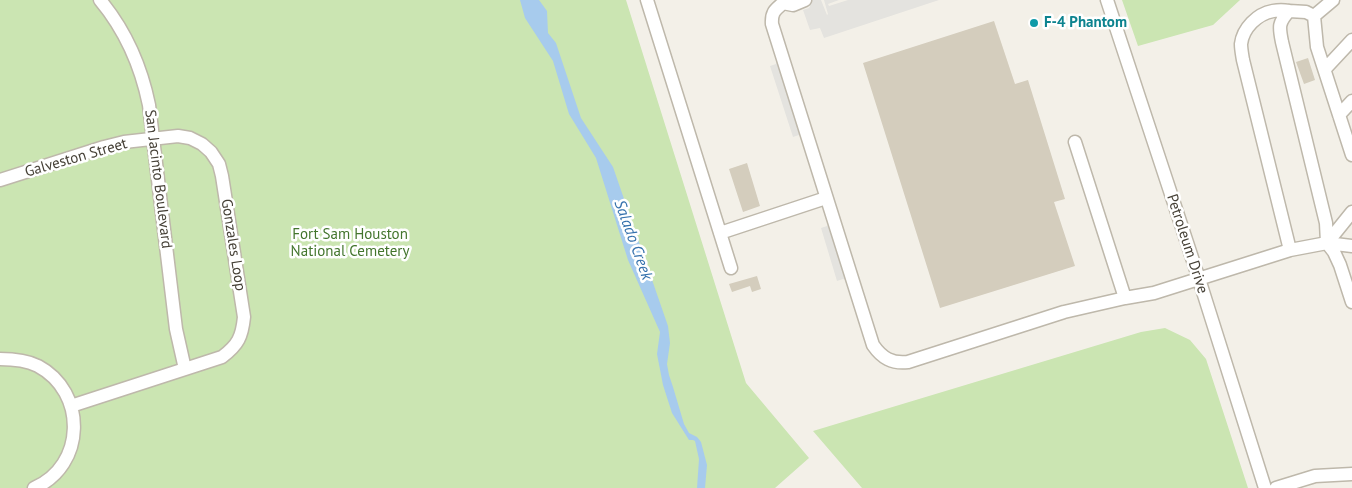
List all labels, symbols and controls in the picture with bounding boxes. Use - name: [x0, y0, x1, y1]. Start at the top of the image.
- place label: F-4 Phantom: [1044, 14, 1127, 32]
- marker: F-4 Phantom: [1028, 17, 1040, 29]
- street label: San Jacinto Boulevard: [141, 109, 175, 249]
- street label: Galveston Street: [23, 135, 129, 181]
- street label: Petroleum Drive: [1162, 192, 1212, 296]
- water label: Salado Creek: [610, 197, 656, 283]
- street label: Gonzales Loop: [217, 198, 249, 292]
- park label: Fort Sam Houston National Cemetery: [291, 226, 409, 261]

